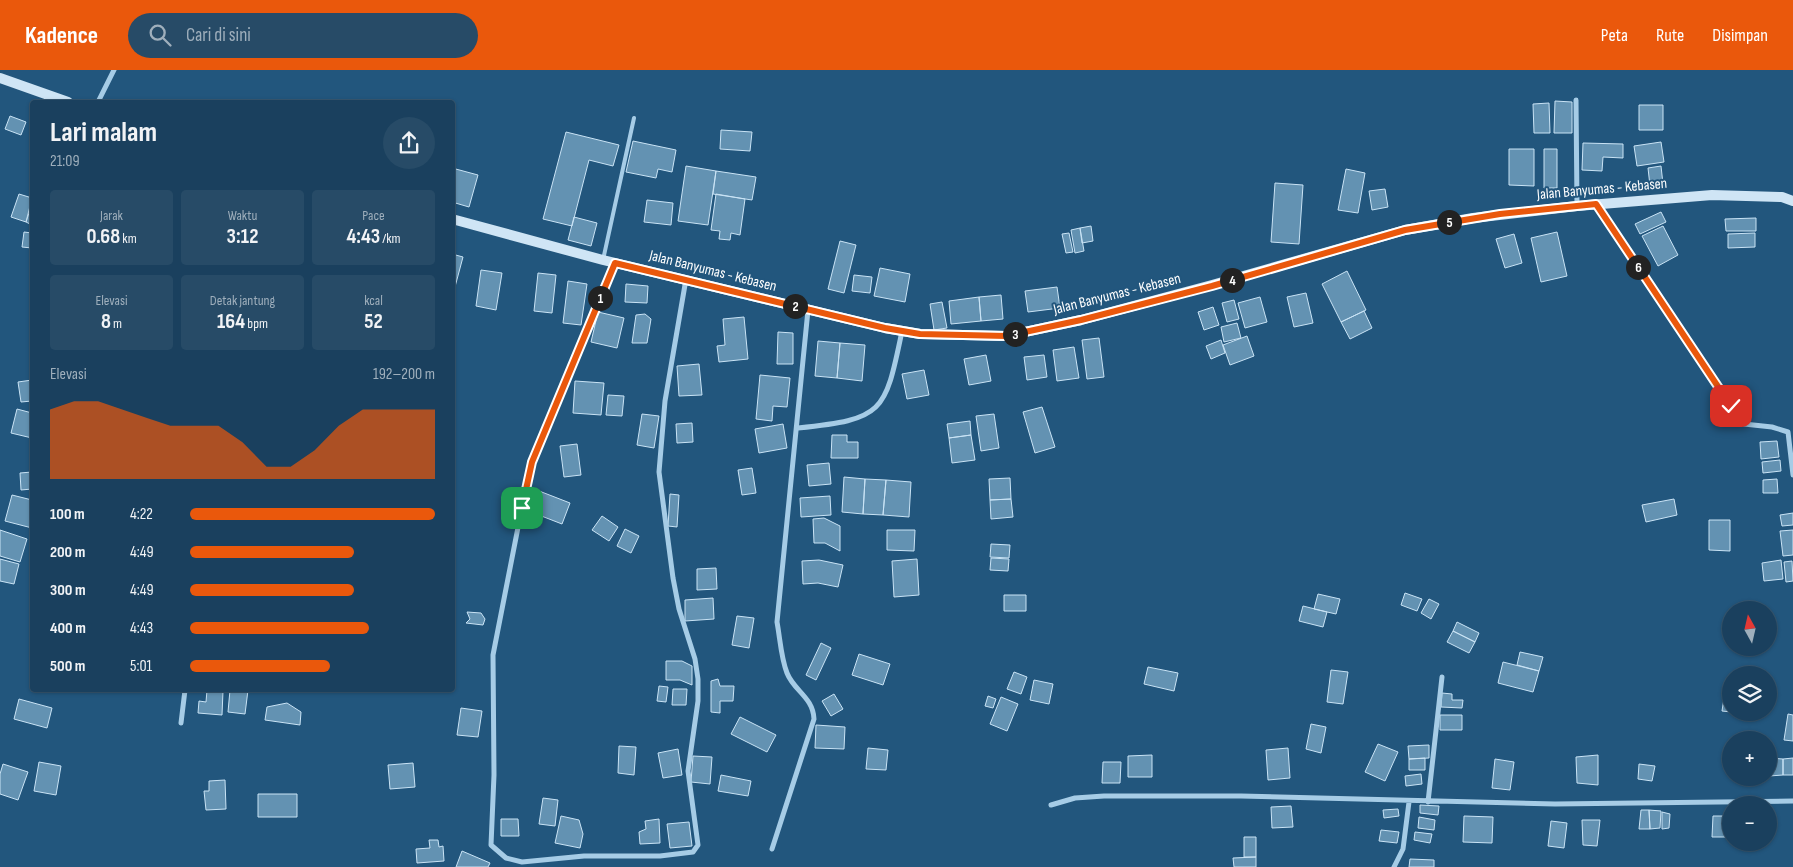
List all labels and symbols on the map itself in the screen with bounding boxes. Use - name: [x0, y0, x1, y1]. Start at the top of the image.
- street label: Jalan Banyumas - Kebasen: [1535, 174, 1668, 204]
- pin: 5: [1436, 210, 1462, 234]
- street label: Jalan Banyumas - Kebasen: [646, 246, 779, 296]
- pin: 6: [1626, 254, 1650, 280]
- pin: 4: [1220, 268, 1244, 292]
- street label: Jalan Banyumas - Kebasen: [1050, 269, 1183, 319]
- pin: 1: [588, 286, 612, 310]
- pin: 2: [782, 294, 808, 318]
- pin: 3: [1002, 322, 1028, 346]
- pin: [1710, 385, 1752, 427]
- pin: [501, 487, 543, 529]
- north arrow: [1722, 601, 1778, 656]

